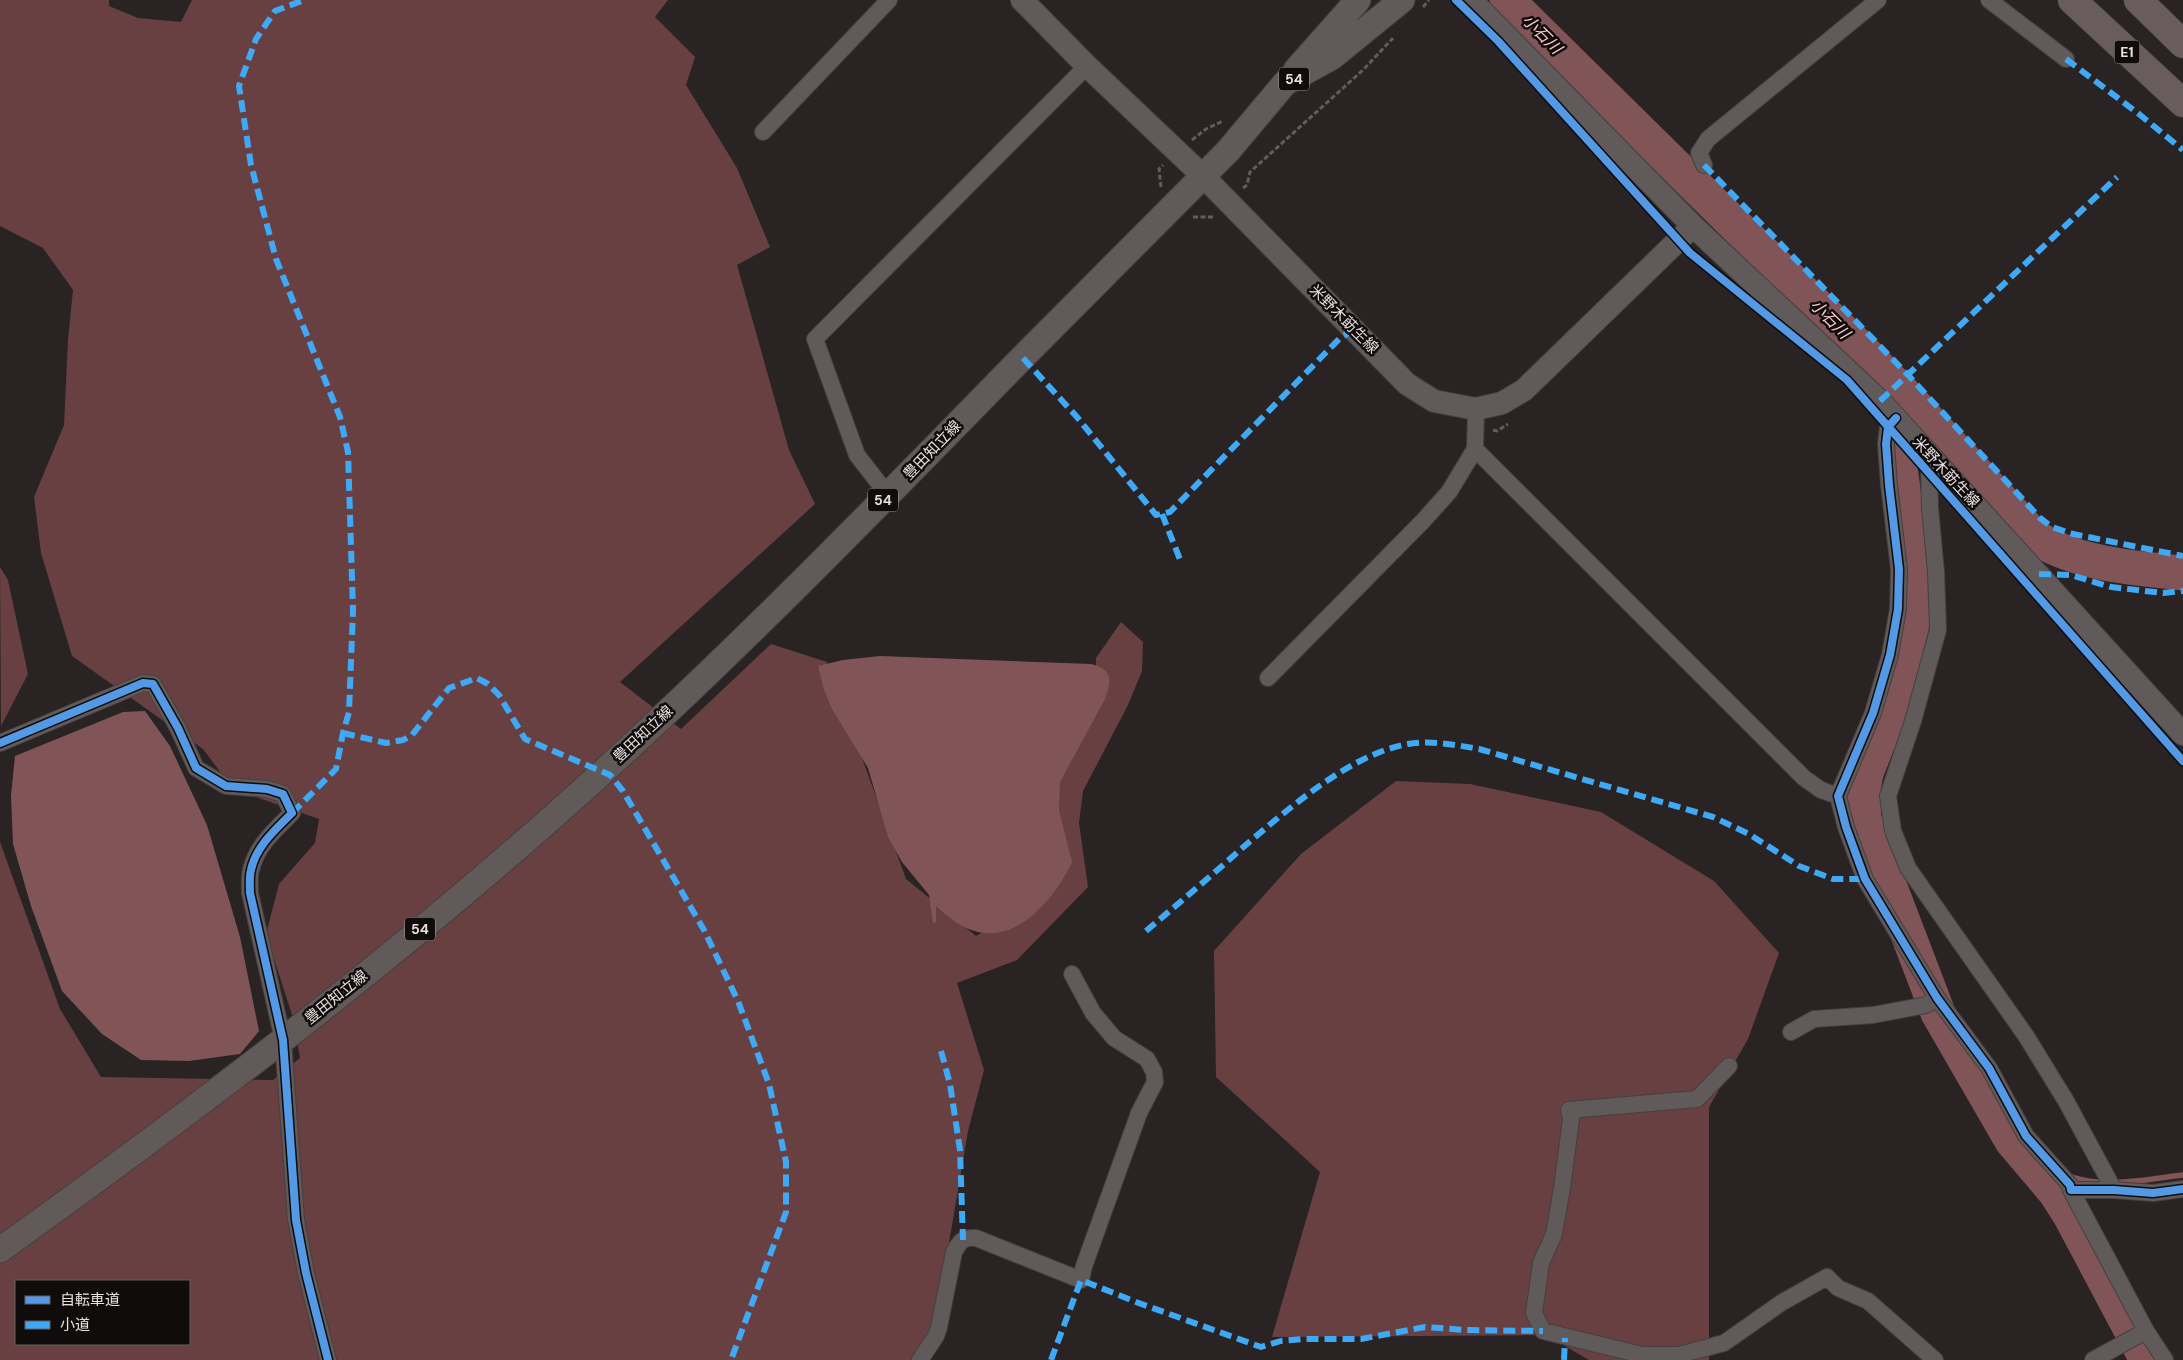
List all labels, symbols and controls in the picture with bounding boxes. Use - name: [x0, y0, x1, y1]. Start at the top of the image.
- water label: 小石川: [1518, 10, 1568, 60]
- road number: E1: [2114, 41, 2140, 64]
- road number: 54: [1279, 68, 1309, 90]
- street label: 米野木莇生線: [1305, 280, 1383, 358]
- water label: 小石川: [1806, 295, 1856, 345]
- street label: 豊田知立線: [899, 416, 965, 484]
- street label: 米野木莇生線: [1908, 432, 1984, 512]
- road number: 54: [868, 488, 898, 512]
- street label: 豊田知立線: [609, 701, 677, 767]
- road number: 54: [405, 918, 435, 941]
- street label: 豊田知立線: [301, 966, 371, 1028]
- legend: [15, 1280, 190, 1345]
- text: 自転車道: [60, 1290, 120, 1310]
- text: 小道: [60, 1315, 90, 1335]

